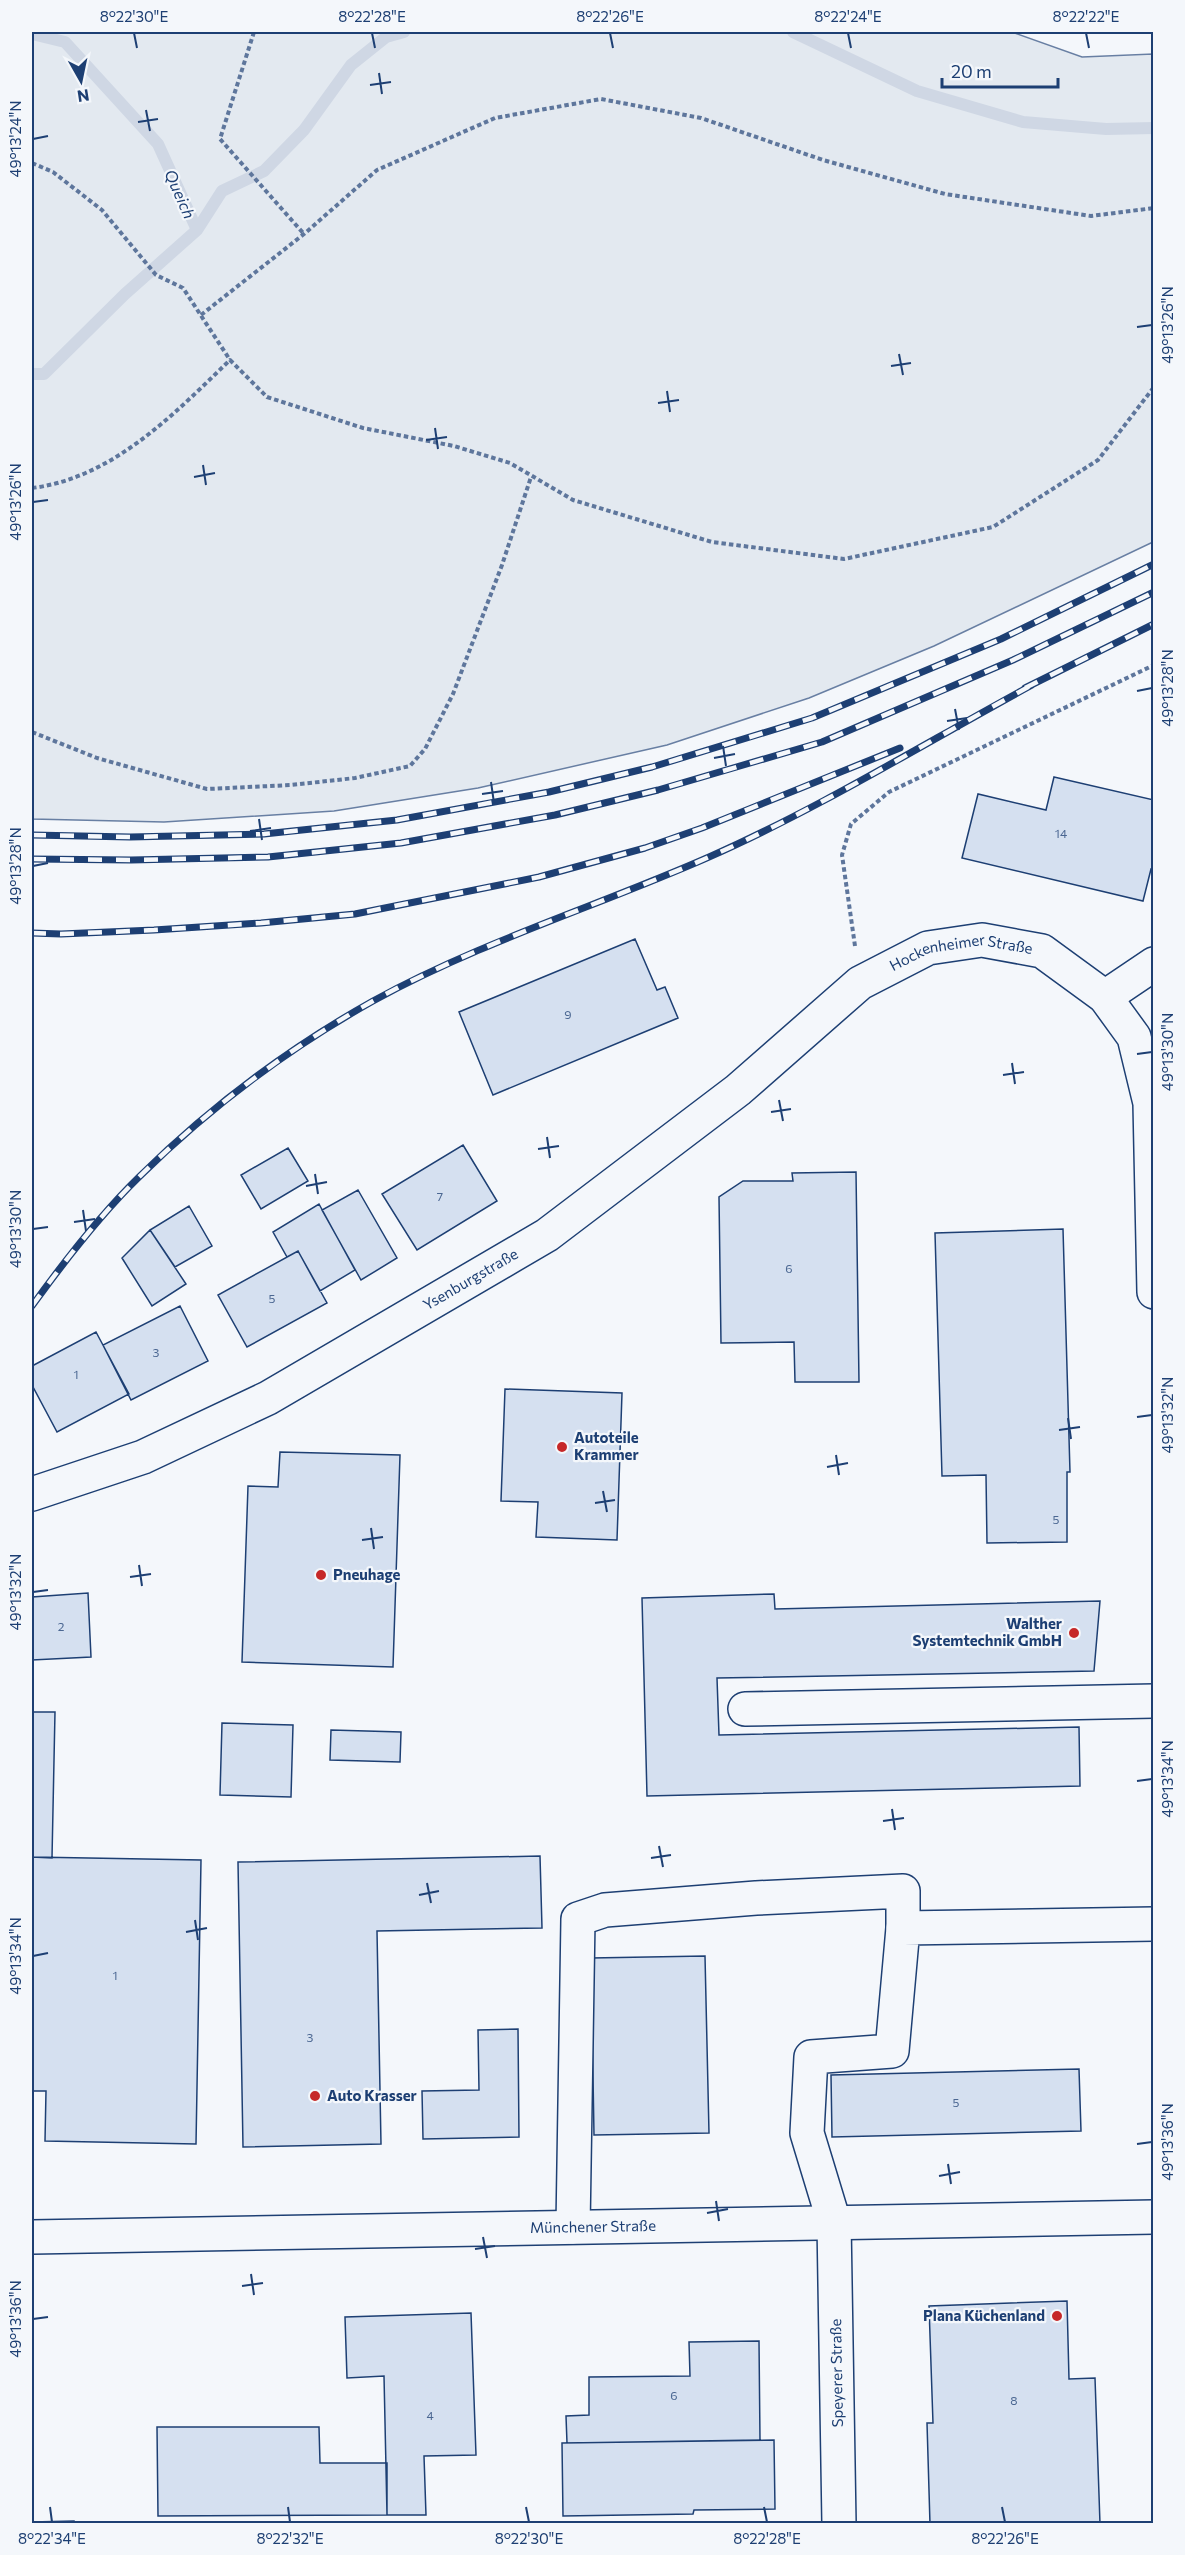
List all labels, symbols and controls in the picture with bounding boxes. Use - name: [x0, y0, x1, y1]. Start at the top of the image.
- text: 8°22'30"E: [100, 7, 168, 25]
- text: 8°22'28"E: [338, 7, 406, 25]
- text: 8°22'26"E: [576, 7, 644, 25]
- text: 8°22'24"E: [814, 7, 882, 25]
- text: 8°22'22"E: [1053, 7, 1120, 25]
- north arrow: [51, 51, 111, 111]
- scale bar: [942, 51, 1058, 89]
- text: 20 m: [951, 60, 992, 82]
- text: N: [76, 86, 91, 107]
- text: 49°13'24"N: [6, 100, 24, 178]
- water label: Queich: [161, 166, 200, 221]
- text: 49°13'26"N: [1158, 286, 1176, 364]
- text: 49°13'26"N: [6, 463, 24, 541]
- text: 49°13'28"N: [1158, 649, 1176, 727]
- house number: 14: [1055, 826, 1067, 840]
- text: 49°13'28"N: [6, 827, 24, 905]
- street label: Hockenheimer Straße: [886, 930, 1034, 974]
- house number: 9: [564, 1007, 572, 1021]
- text: 49°13'30"N: [1158, 1013, 1176, 1091]
- house number: 7: [437, 1189, 443, 1203]
- text: 49°13'30"N: [6, 1190, 24, 1268]
- street label: Ysenburgstraße: [420, 1244, 521, 1313]
- house number: 6: [785, 1261, 793, 1275]
- house number: 5: [269, 1291, 276, 1305]
- house number: 3: [153, 1345, 160, 1359]
- house number: 1: [73, 1367, 79, 1381]
- text: 49°13'32"N: [1158, 1377, 1176, 1453]
- place label: Autoteile Krammer: [574, 1428, 639, 1463]
- marker: Autoteile Krammer: [555, 1440, 569, 1454]
- house number: 5: [1053, 1512, 1060, 1526]
- text: 49°13'32"N: [6, 1554, 24, 1630]
- place label: Pneuhage: [333, 1565, 401, 1583]
- marker: Pneuhage: [314, 1568, 328, 1582]
- place label: Walther Systemtechnik GmbH: [913, 1614, 1062, 1649]
- house number: 2: [58, 1619, 65, 1633]
- marker: Walther Systemtechnik GmbH: [1067, 1626, 1081, 1640]
- text: 49°13'34"N: [1158, 1740, 1176, 1818]
- text: 49°13'34"N: [6, 1917, 24, 1995]
- house number: 1: [112, 1968, 118, 1982]
- house number: 3: [307, 2030, 314, 2044]
- place label: Auto Krasser: [327, 2086, 417, 2104]
- marker: Auto Krasser: [308, 2089, 322, 2103]
- house number: 5: [953, 2095, 960, 2109]
- text: 49°13'36"N: [1158, 2103, 1176, 2181]
- street label: Münchener Straße: [530, 2216, 656, 2236]
- text: 49°13'36"N: [6, 2280, 24, 2358]
- place label: Plana Küchenland: [923, 2306, 1045, 2324]
- marker: Plana Küchenland: [1050, 2309, 1064, 2323]
- street label: Speyerer Straße: [826, 2318, 846, 2428]
- house number: 6: [670, 2388, 678, 2402]
- house number: 8: [1010, 2393, 1018, 2407]
- house number: 4: [426, 2408, 434, 2422]
- text: 8°22'34"E: [18, 2529, 86, 2547]
- text: 8°22'32"E: [256, 2529, 324, 2547]
- text: 8°22'30"E: [495, 2529, 563, 2547]
- text: 8°22'28"E: [733, 2529, 801, 2547]
- text: 8°22'26"E: [971, 2529, 1039, 2547]

